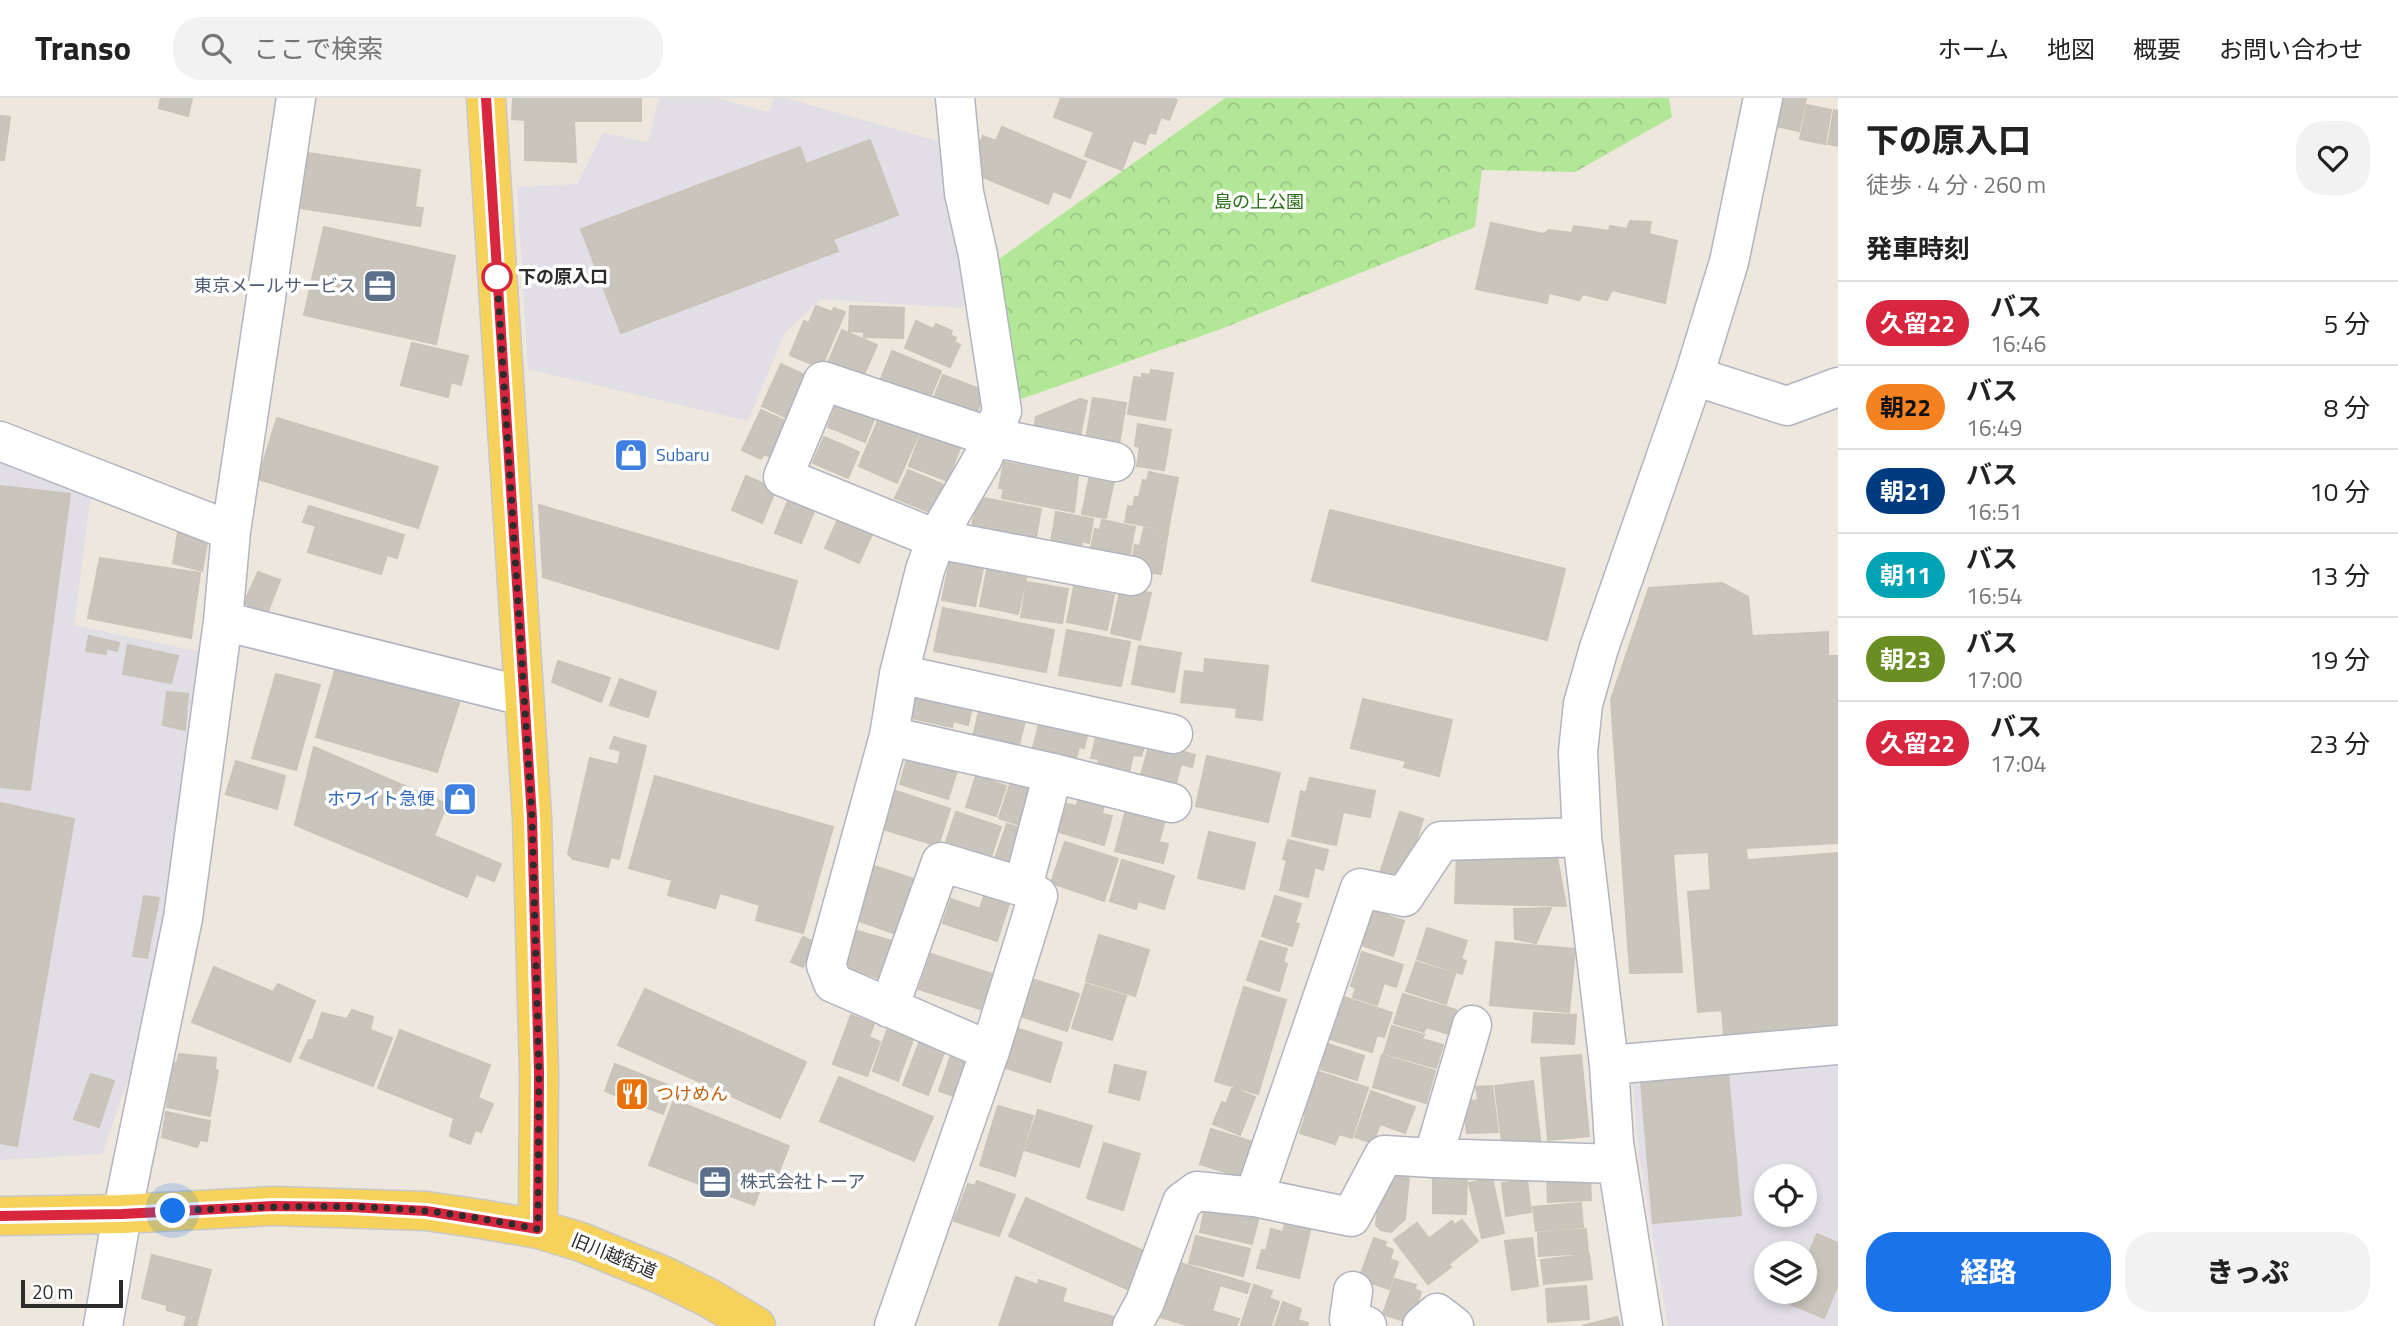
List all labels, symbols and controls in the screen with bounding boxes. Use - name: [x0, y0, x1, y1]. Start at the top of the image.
- search box: [173, 17, 663, 80]
- text: Transo: [35, 23, 131, 73]
- icon: search: [197, 29, 235, 67]
- text: ここで検索: [253, 29, 383, 68]
- text: ホーム: [1938, 31, 2009, 67]
- text: 地図: [2047, 31, 2095, 67]
- text: 概要: [2133, 31, 2181, 67]
- text: お問い合わせ: [2219, 31, 2363, 67]
- text: 下の原入口: [1866, 115, 2031, 165]
- button: heart: [2296, 121, 2370, 195]
- text: 徒歩 · 4 分 · 260 m: [1866, 167, 2046, 202]
- park label: 島の上公園: [1214, 188, 1304, 215]
- text: 発車時刻: [1866, 229, 1970, 268]
- marker: 下の原入口: [482, 262, 512, 292]
- place label: 下の原入口: [518, 263, 608, 290]
- office icon: 東京メールサービス: [361, 267, 399, 305]
- place label: 東京メールサービス: [194, 272, 356, 299]
- text: バス: [1990, 287, 2042, 326]
- text: 5 分: [2324, 304, 2370, 343]
- text: 久留22: [1880, 305, 1955, 341]
- text: 16:46: [1990, 326, 2046, 361]
- text: バス: [1966, 371, 2018, 410]
- text: 8 分: [2324, 388, 2370, 427]
- text: 朝22: [1880, 389, 1931, 425]
- text: 16:49: [1966, 410, 2022, 445]
- shop icon: Subaru: [612, 436, 650, 474]
- place label: Subaru: [656, 441, 710, 468]
- text: バス: [1966, 455, 2018, 494]
- text: 10 分: [2309, 472, 2370, 511]
- text: 朝21: [1880, 473, 1931, 509]
- text: 16:51: [1966, 494, 2022, 529]
- text: バス: [1966, 539, 2018, 578]
- text: 13 分: [2309, 556, 2370, 595]
- text: 朝11: [1880, 557, 1931, 593]
- text: 16:54: [1966, 578, 2022, 613]
- text: バス: [1966, 623, 2018, 662]
- text: 19 分: [2309, 640, 2370, 679]
- text: 朝23: [1880, 641, 1931, 677]
- text: 17:00: [1966, 662, 2022, 697]
- text: バス: [1990, 707, 2042, 746]
- text: 23 分: [2309, 724, 2370, 763]
- text: 久留22: [1880, 725, 1955, 761]
- text: 17:04: [1990, 746, 2046, 781]
- shop icon: ホワイト急便: [441, 780, 479, 818]
- place label: ホワイト急便: [327, 785, 435, 812]
- restaurant icon: つけめん: [613, 1075, 651, 1113]
- place label: つけめん: [656, 1080, 728, 1107]
- office icon: 株式会社トーア: [696, 1163, 734, 1201]
- map controls: [1754, 1164, 1817, 1304]
- button: locate: [1754, 1164, 1817, 1227]
- place label: 株式会社トーア: [740, 1168, 865, 1195]
- your location: [155, 1193, 190, 1228]
- street label: 旧川越街道: [567, 1226, 661, 1285]
- button: 経路: [1866, 1232, 2111, 1312]
- button: きっぷ: [2125, 1232, 2370, 1312]
- button: layers: [1754, 1241, 1817, 1304]
- scale bar: [21, 1277, 122, 1309]
- text: 20 m: [32, 1277, 73, 1306]

